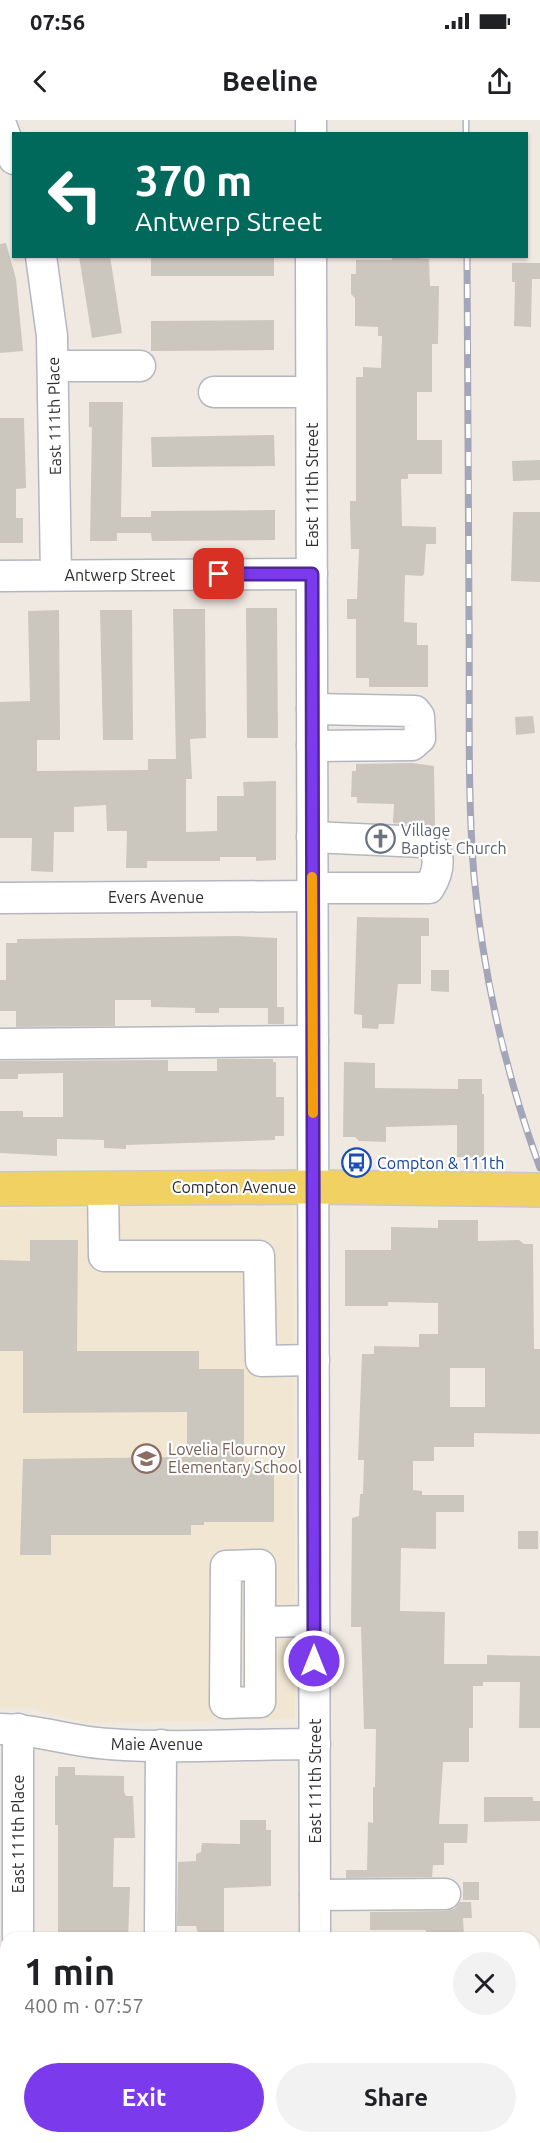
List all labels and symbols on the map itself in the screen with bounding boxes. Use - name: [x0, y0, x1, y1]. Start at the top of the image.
- street label: East 111th Place: [44, 357, 64, 475]
- street label: East 111th Street: [303, 422, 321, 547]
- pin: [193, 548, 244, 599]
- street label: Antwerp Street: [65, 566, 176, 584]
- place label: Village Baptist Church: [401, 821, 507, 857]
- church icon: Village Baptist Church: [364, 823, 396, 855]
- street label: Evers Avenue: [108, 888, 204, 906]
- bus stop icon: Compton & 111th: [340, 1147, 372, 1179]
- place label: Compton & 111th: [377, 1154, 504, 1172]
- street label: Compton Avenue: [172, 1178, 296, 1196]
- place label: Lovelia Flournoy Elementary School: [168, 1440, 302, 1476]
- school or university icon: Lovelia Flournoy Elementary School: [131, 1442, 163, 1474]
- position arrow: [282, 1629, 346, 1693]
- street label: East 111th Street: [306, 1718, 324, 1843]
- street label: Maie Avenue: [111, 1735, 203, 1753]
- street label: East 111th Place: [9, 1775, 27, 1893]

